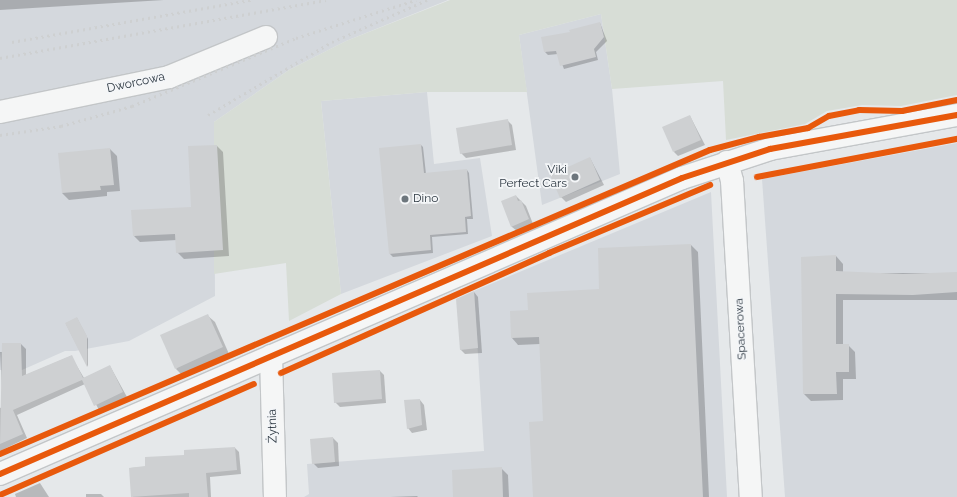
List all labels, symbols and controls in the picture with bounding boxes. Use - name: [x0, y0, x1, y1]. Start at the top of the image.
- street label: Dworcowa: [106, 70, 166, 96]
- place label: Viki Perfect Cars: [499, 163, 567, 191]
- marker: Viki Perfect Cars: [570, 172, 580, 182]
- place label: Dino: [413, 192, 438, 206]
- marker: Dino: [400, 194, 410, 204]
- street label: Spacerowa: [732, 298, 750, 360]
- street label: Żytnia: [266, 409, 280, 443]

